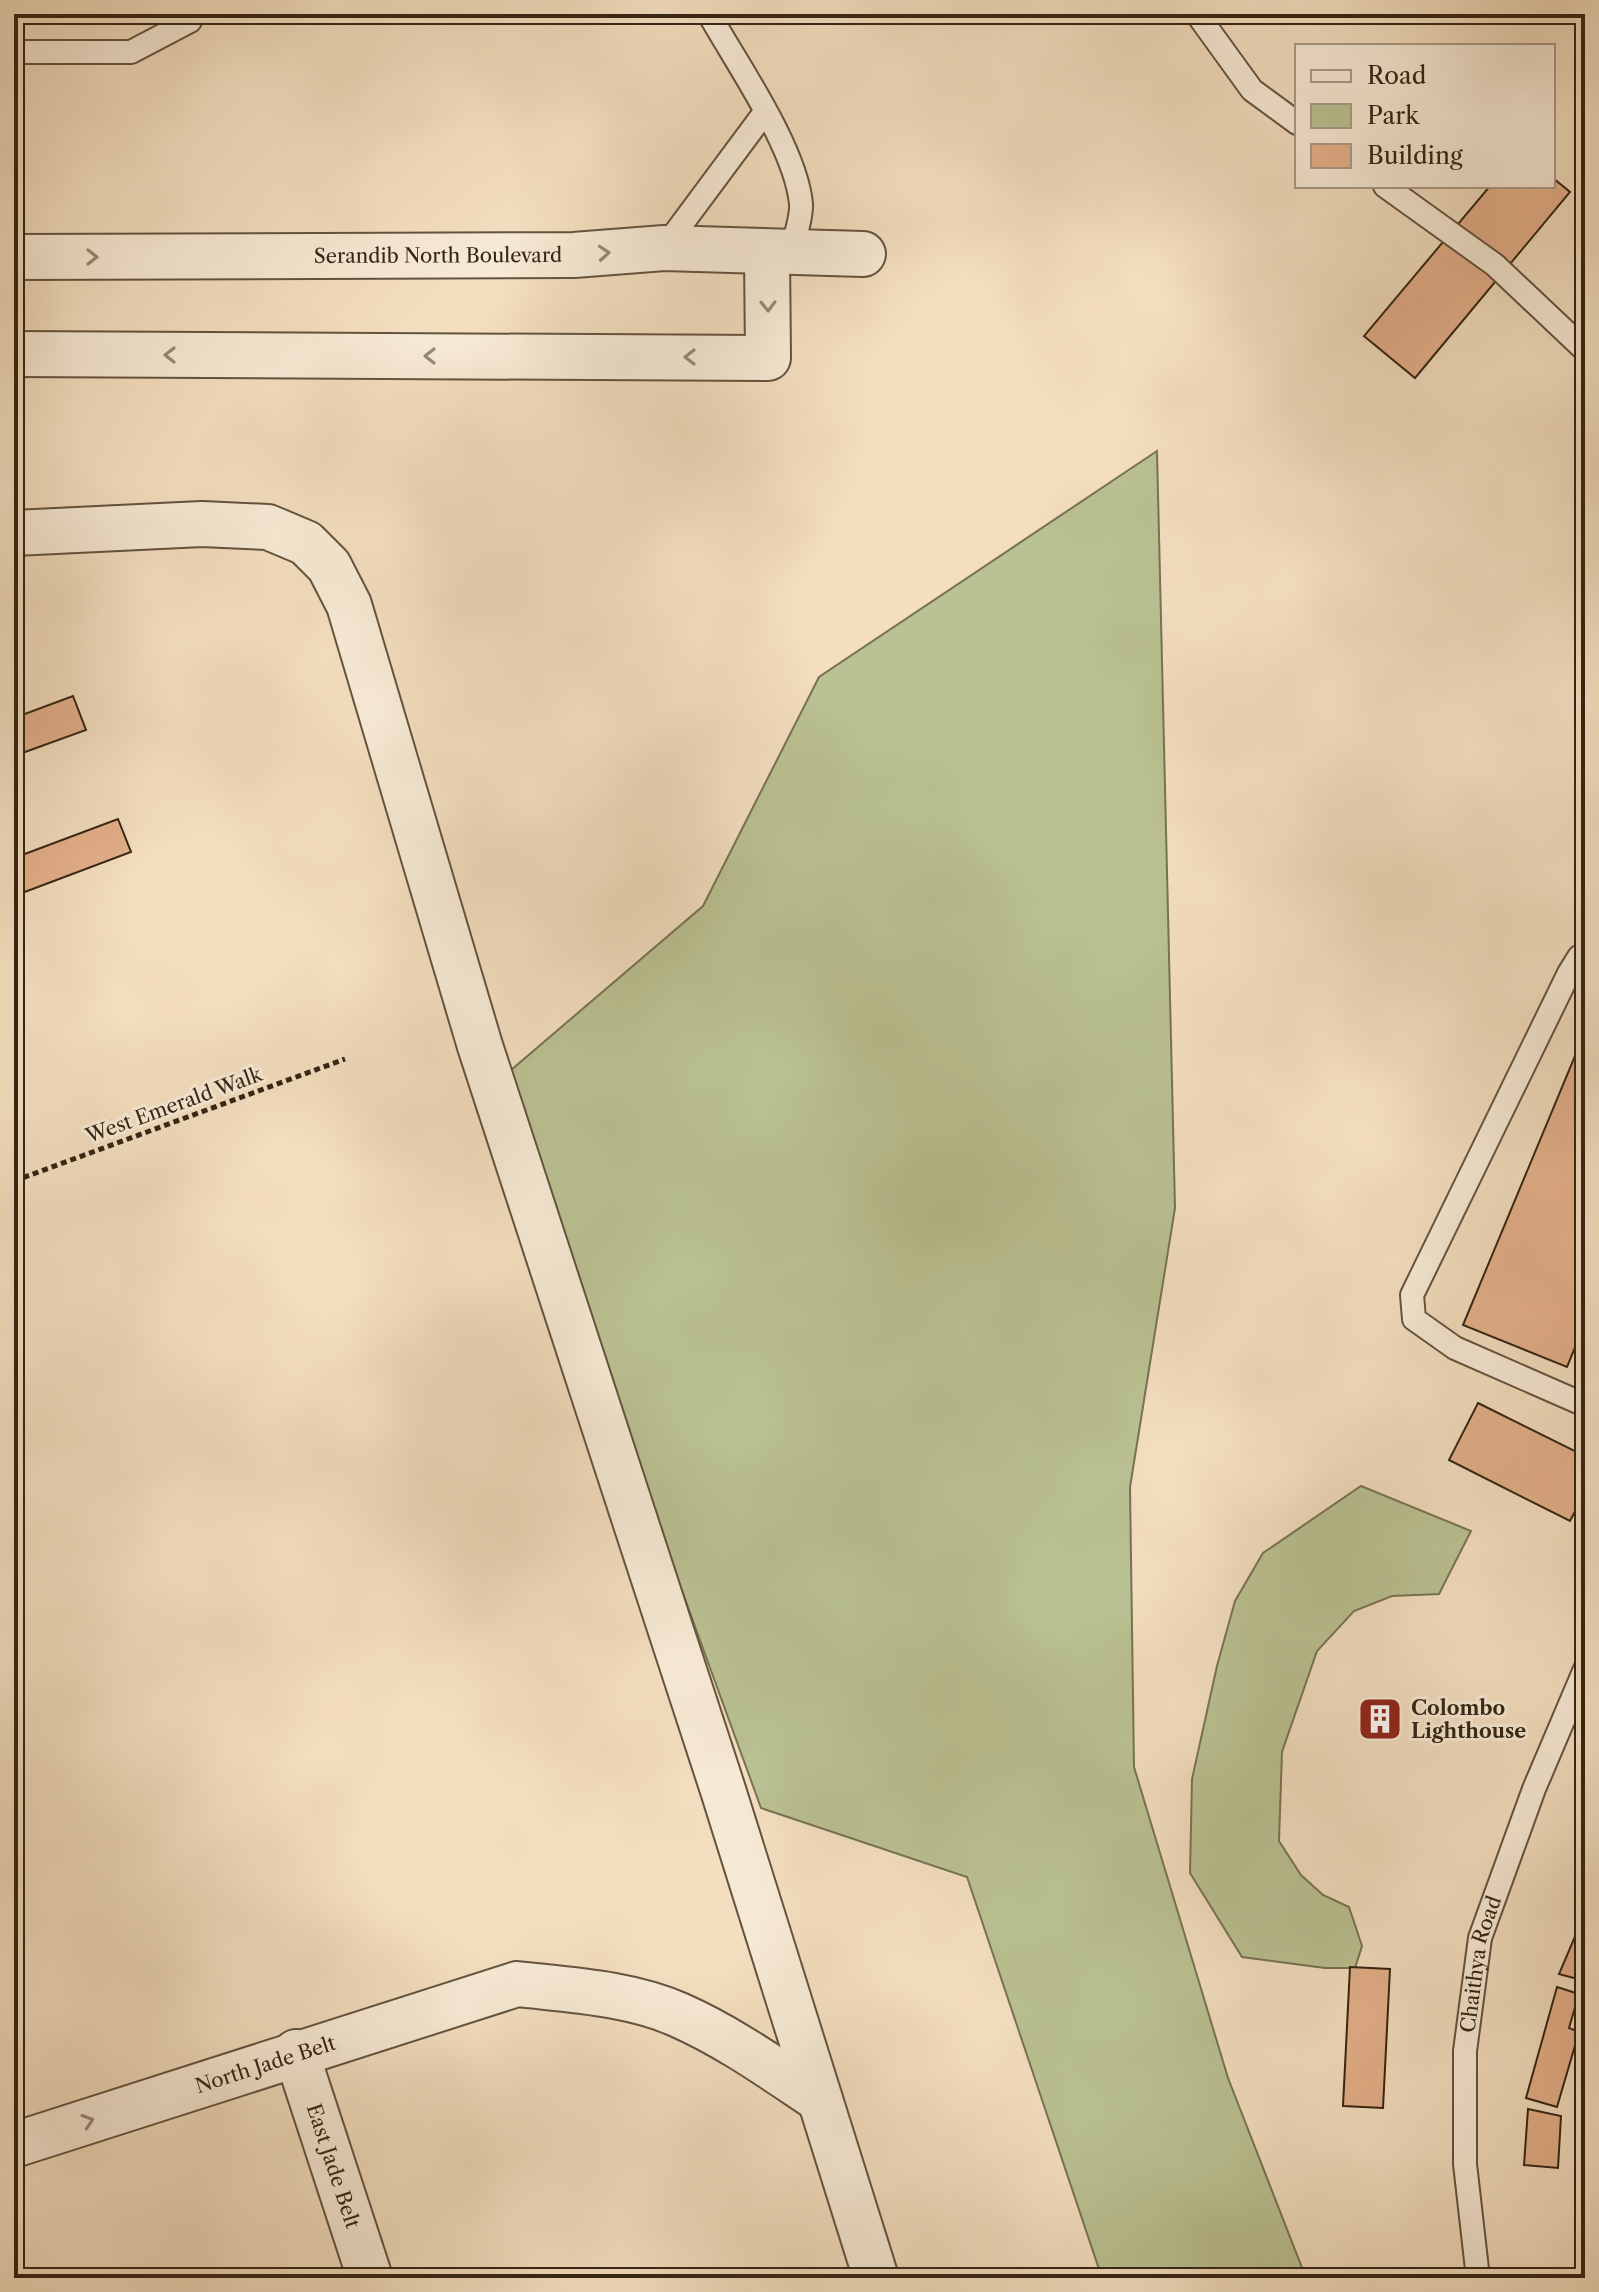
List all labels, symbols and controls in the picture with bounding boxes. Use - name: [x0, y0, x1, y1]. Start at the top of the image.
- legend: [1295, 44, 1555, 188]
- text: Road: [1367, 61, 1427, 90]
- text: Park: [1367, 101, 1420, 130]
- text: Building: [1367, 141, 1463, 170]
- street label: Serandib North Boulevard: [314, 243, 562, 268]
- one-way arrow: [598, 245, 611, 262]
- one-way arrow: [86, 248, 99, 266]
- one-way arrow: [759, 300, 776, 313]
- one-way arrow: [163, 346, 176, 364]
- one-way arrow: [423, 347, 436, 365]
- one-way arrow: [683, 348, 696, 366]
- street label: West Emerald Walk: [82, 1061, 267, 1148]
- building icon: Colombo Lighthouse: [1356, 1695, 1404, 1743]
- place label: Colombo Lighthouse: [1411, 1696, 1526, 1743]
- street label: Chaithya Road: [1456, 1893, 1506, 2034]
- street label: North Jade Belt: [192, 2031, 339, 2098]
- street label: East Jade Belt: [302, 2101, 365, 2231]
- one-way arrow: [80, 2114, 94, 2130]

